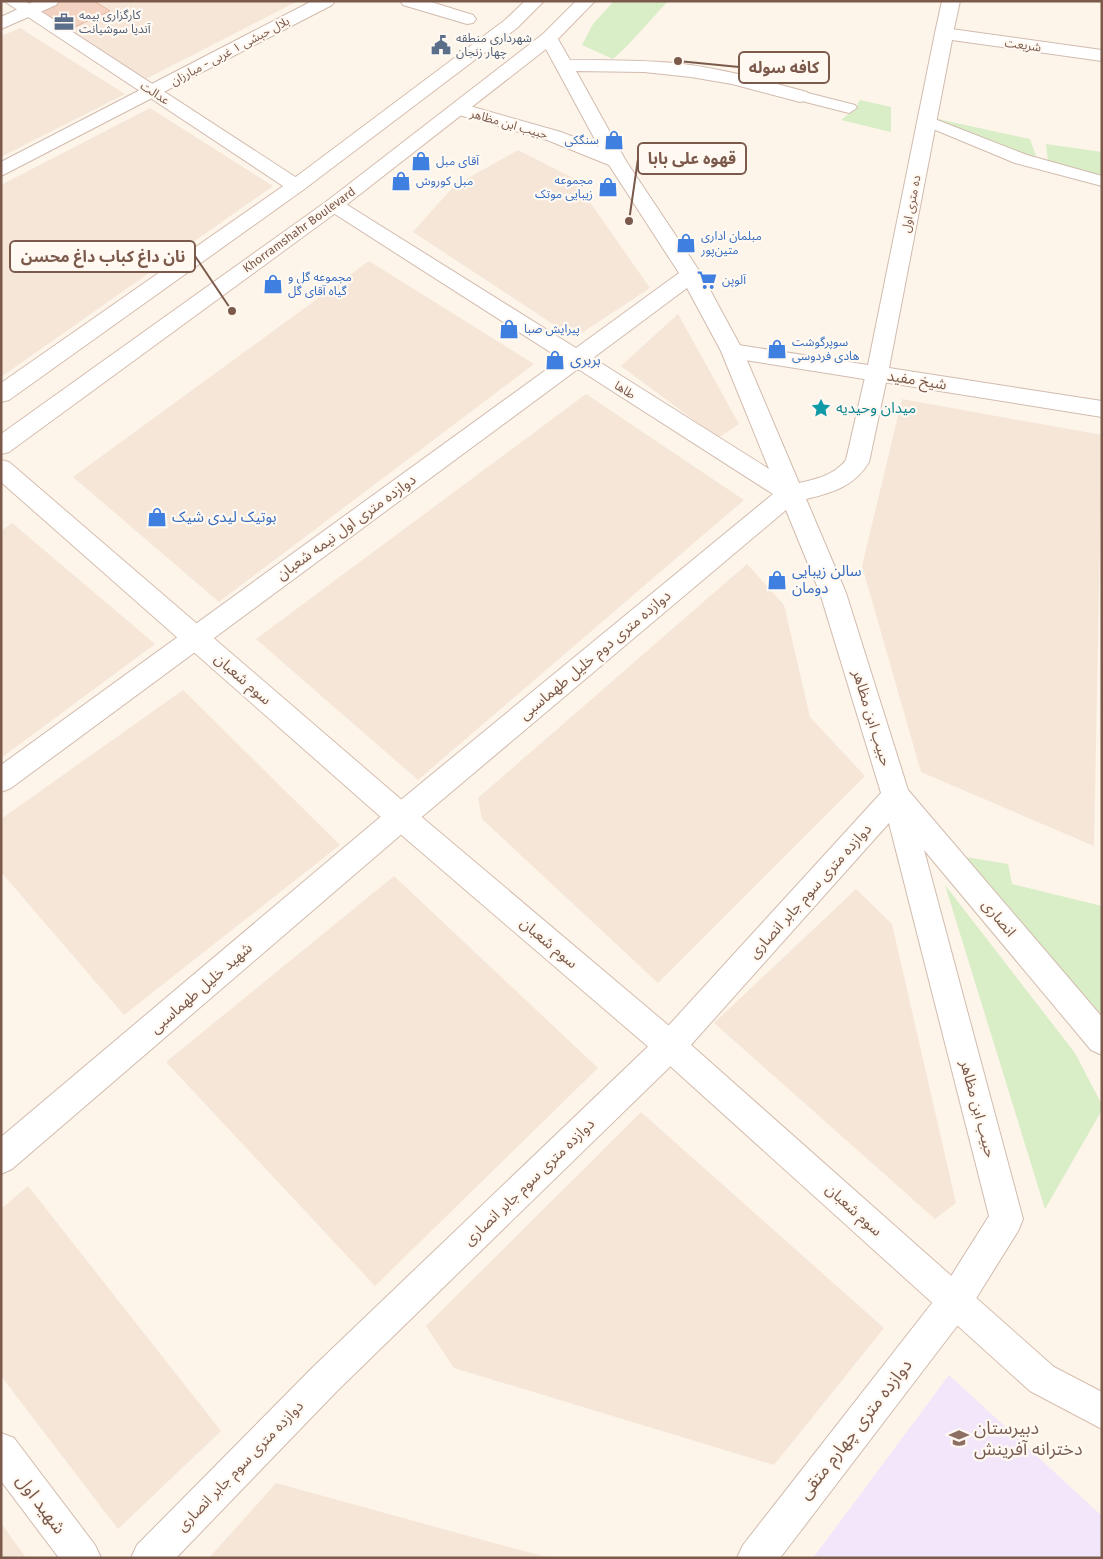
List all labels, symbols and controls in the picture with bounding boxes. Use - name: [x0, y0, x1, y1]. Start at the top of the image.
- place label: کارگزاری بیمه آندیا سوشیانت: [79, 8, 151, 36]
- office icon: کارگزاری بیمه آندیا سوشیانت: [53, 11, 75, 33]
- street label: بلال حبشی ۱ غربی - مبارزان: [168, 14, 292, 88]
- place label: شهرداری منطقه چهار زنجان: [456, 31, 532, 60]
- public building icon: شهرداری منطقه چهار زنجان: [430, 34, 452, 56]
- street label: شریعت: [1004, 36, 1042, 55]
- callout: کافه سوله: [739, 52, 829, 83]
- text: کافه سوله: [749, 58, 820, 77]
- street label: عدالت: [138, 79, 172, 107]
- street label: حبیب ابن مظاهر: [468, 106, 549, 142]
- shop icon: سنگکی: [603, 129, 625, 151]
- place label: سنگکی: [564, 133, 599, 147]
- callout: قهوه علی بابا: [638, 143, 746, 174]
- text: قهوه علی بابا: [648, 149, 736, 168]
- shop icon: آقای مبل: [410, 150, 432, 172]
- place label: آقای مبل: [436, 154, 480, 168]
- shop icon: مبل کوروش: [390, 170, 412, 192]
- place label: مجموعه زیبایی موتک: [535, 173, 593, 201]
- place label: مبل کوروش: [416, 174, 473, 188]
- street label: ده متری اول: [899, 174, 923, 234]
- shop icon: مجموعه زیبایی موتک: [597, 176, 619, 198]
- street label: Khorramshahr Boulevard: [240, 184, 358, 276]
- place label: مبلمان اداری متین‌پور: [700, 229, 762, 258]
- shop icon: مبلمان اداری متین‌پور: [675, 232, 697, 254]
- callout: نان داغ کباب داغ محسن: [10, 241, 195, 272]
- text: نان داغ کباب داغ محسن: [21, 247, 185, 268]
- supermarket icon: آلوپن: [696, 269, 718, 291]
- place label: مجموعه گل و گیاه آقای گل: [288, 270, 352, 298]
- shop icon: مجموعه گل و گیاه آقای گل: [262, 273, 284, 295]
- place label: آلوپن: [722, 273, 746, 288]
- shop icon: پیرایش صبا: [498, 318, 520, 340]
- place label: پیرایش صبا: [524, 322, 580, 337]
- place label: سوپرگوشت هادی فردوسی: [792, 335, 860, 363]
- shop icon: سوپرگوشت هادی فردوسی: [766, 338, 788, 360]
- shop icon: بربری: [544, 349, 566, 371]
- place label: بربری: [570, 351, 601, 369]
- street label: شیخ مفید: [886, 366, 948, 397]
- street label: طاها: [612, 378, 638, 402]
- place icon: میدان وحیدیه: [810, 397, 832, 419]
- place label: میدان وحیدیه: [836, 399, 916, 417]
- street label: دوازده متری اول نیمه شعبان: [273, 470, 419, 584]
- shop icon: بوتیک لیدی شیک: [146, 506, 168, 528]
- place label: بوتیک لیدی شیک: [172, 508, 277, 526]
- place label: سالن زیبایی دومان: [792, 562, 862, 597]
- shop icon: سالن زیبایی دومان: [766, 569, 788, 591]
- street label: دوازده متری دوم خلیل طهماسبی: [516, 586, 676, 725]
- street label: سوم شعبان: [210, 649, 275, 710]
- street label: حبیب ابن مظاهر: [848, 667, 895, 769]
- street label: دوازده متری سوم جابر انصاری: [745, 820, 877, 963]
- street label: انصاری: [978, 896, 1020, 940]
- street label: سوم شعبان: [515, 914, 582, 974]
- street label: شهید خلیل طهماسبی: [146, 939, 256, 1037]
- street label: حبیب ابن مظاهر: [956, 1057, 1000, 1160]
- street label: دوازده متری سوم جابر انصاری: [460, 1115, 600, 1251]
- street label: سوم شعبان: [821, 1180, 886, 1242]
- street label: دوازده متری چهارم متقی: [793, 1354, 919, 1505]
- street label: دوازده متری سوم جابر انصاری: [173, 1397, 309, 1537]
- place label: دبیرستان دخترانه آفرینش: [974, 1417, 1083, 1460]
- school or university icon: دبیرستان دخترانه آفرینش: [948, 1427, 970, 1449]
- street label: شهید اول: [11, 1470, 71, 1538]

